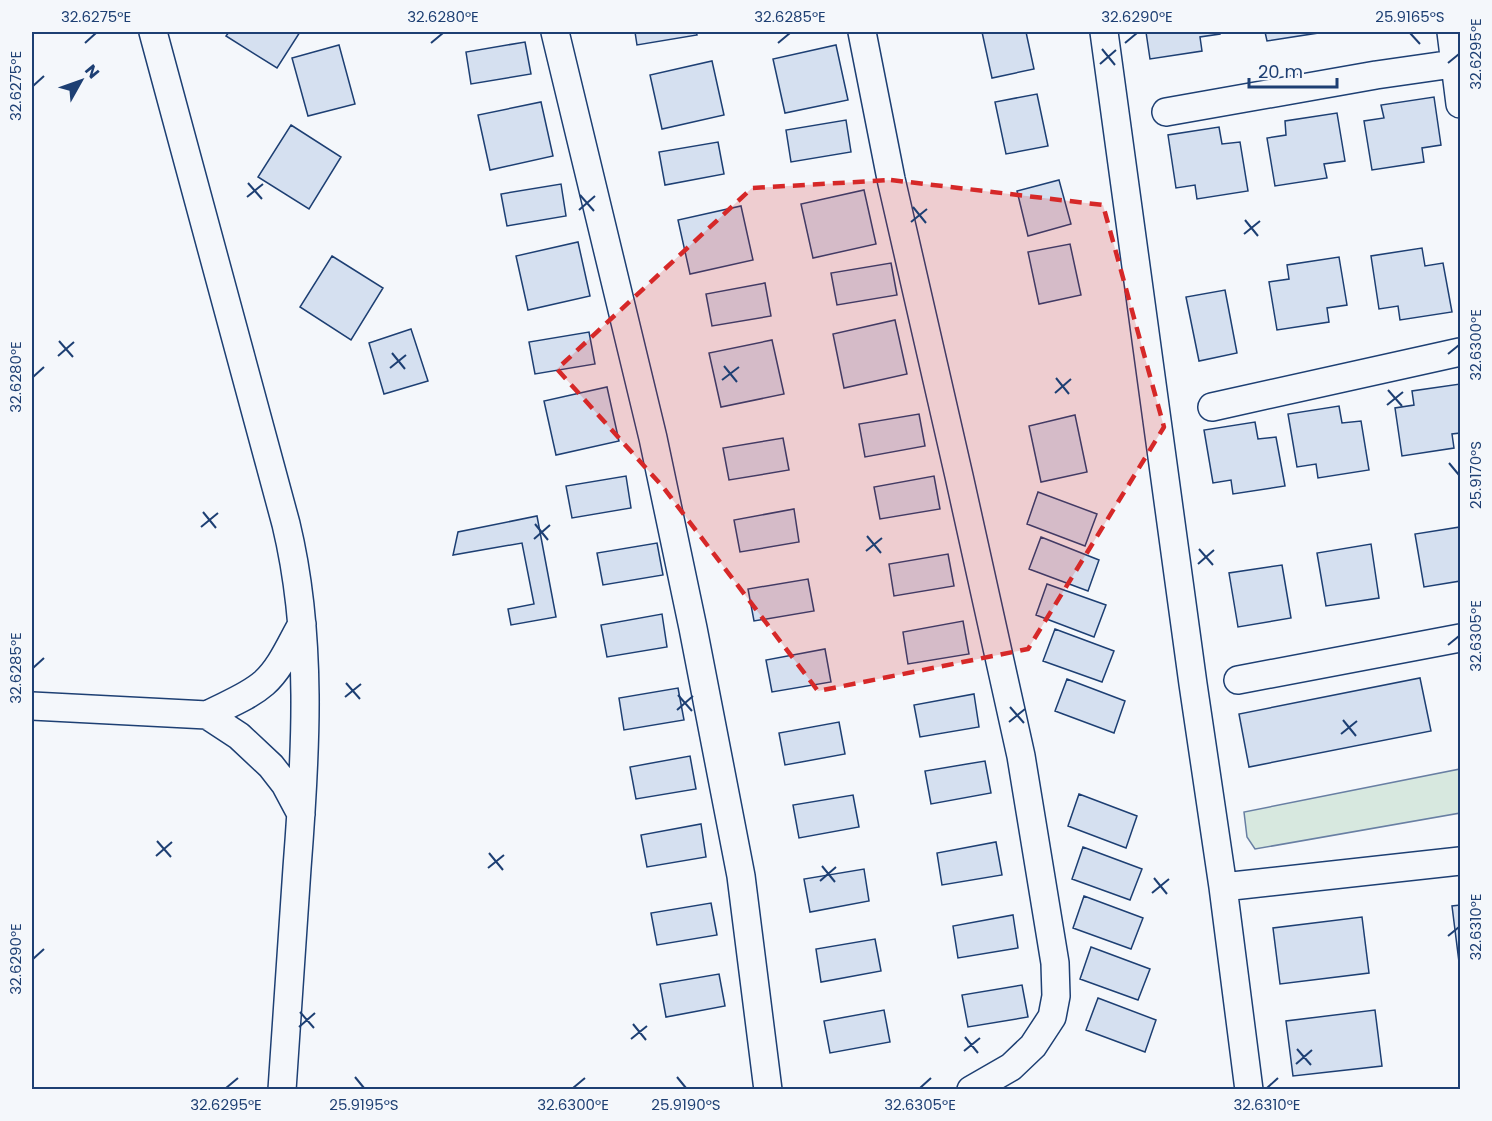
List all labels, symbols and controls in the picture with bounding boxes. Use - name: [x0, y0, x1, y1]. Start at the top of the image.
- text: 32.6275°E: [61, 6, 131, 27]
- text: 32.6280°E: [407, 6, 479, 27]
- text: 32.6285°E: [754, 6, 826, 27]
- text: 32.6290°E: [1101, 6, 1173, 27]
- text: 25.9165°S: [1375, 6, 1445, 27]
- text: 32.6295°E: [1465, 18, 1486, 90]
- text: 32.6275°E: [5, 51, 26, 121]
- north arrow: [51, 51, 111, 111]
- scale bar: [1249, 51, 1338, 89]
- text: 20 m: [1258, 59, 1303, 84]
- text: N: [79, 60, 105, 84]
- text: 32.6300°E: [1465, 309, 1486, 381]
- text: 32.6280°E: [5, 341, 26, 413]
- text: 25.9170°S: [1465, 441, 1486, 509]
- text: 32.6305°E: [1465, 600, 1486, 672]
- text: 32.6285°E: [5, 632, 26, 704]
- text: 32.6310°E: [1465, 893, 1486, 961]
- text: 32.6290°E: [5, 923, 26, 995]
- text: 32.6295°E: [190, 1094, 262, 1115]
- text: 25.9195°S: [329, 1094, 399, 1115]
- text: 32.6300°E: [537, 1094, 609, 1115]
- text: 25.9190°S: [651, 1094, 721, 1115]
- text: 32.6305°E: [884, 1094, 956, 1115]
- text: 32.6310°E: [1233, 1094, 1301, 1115]

